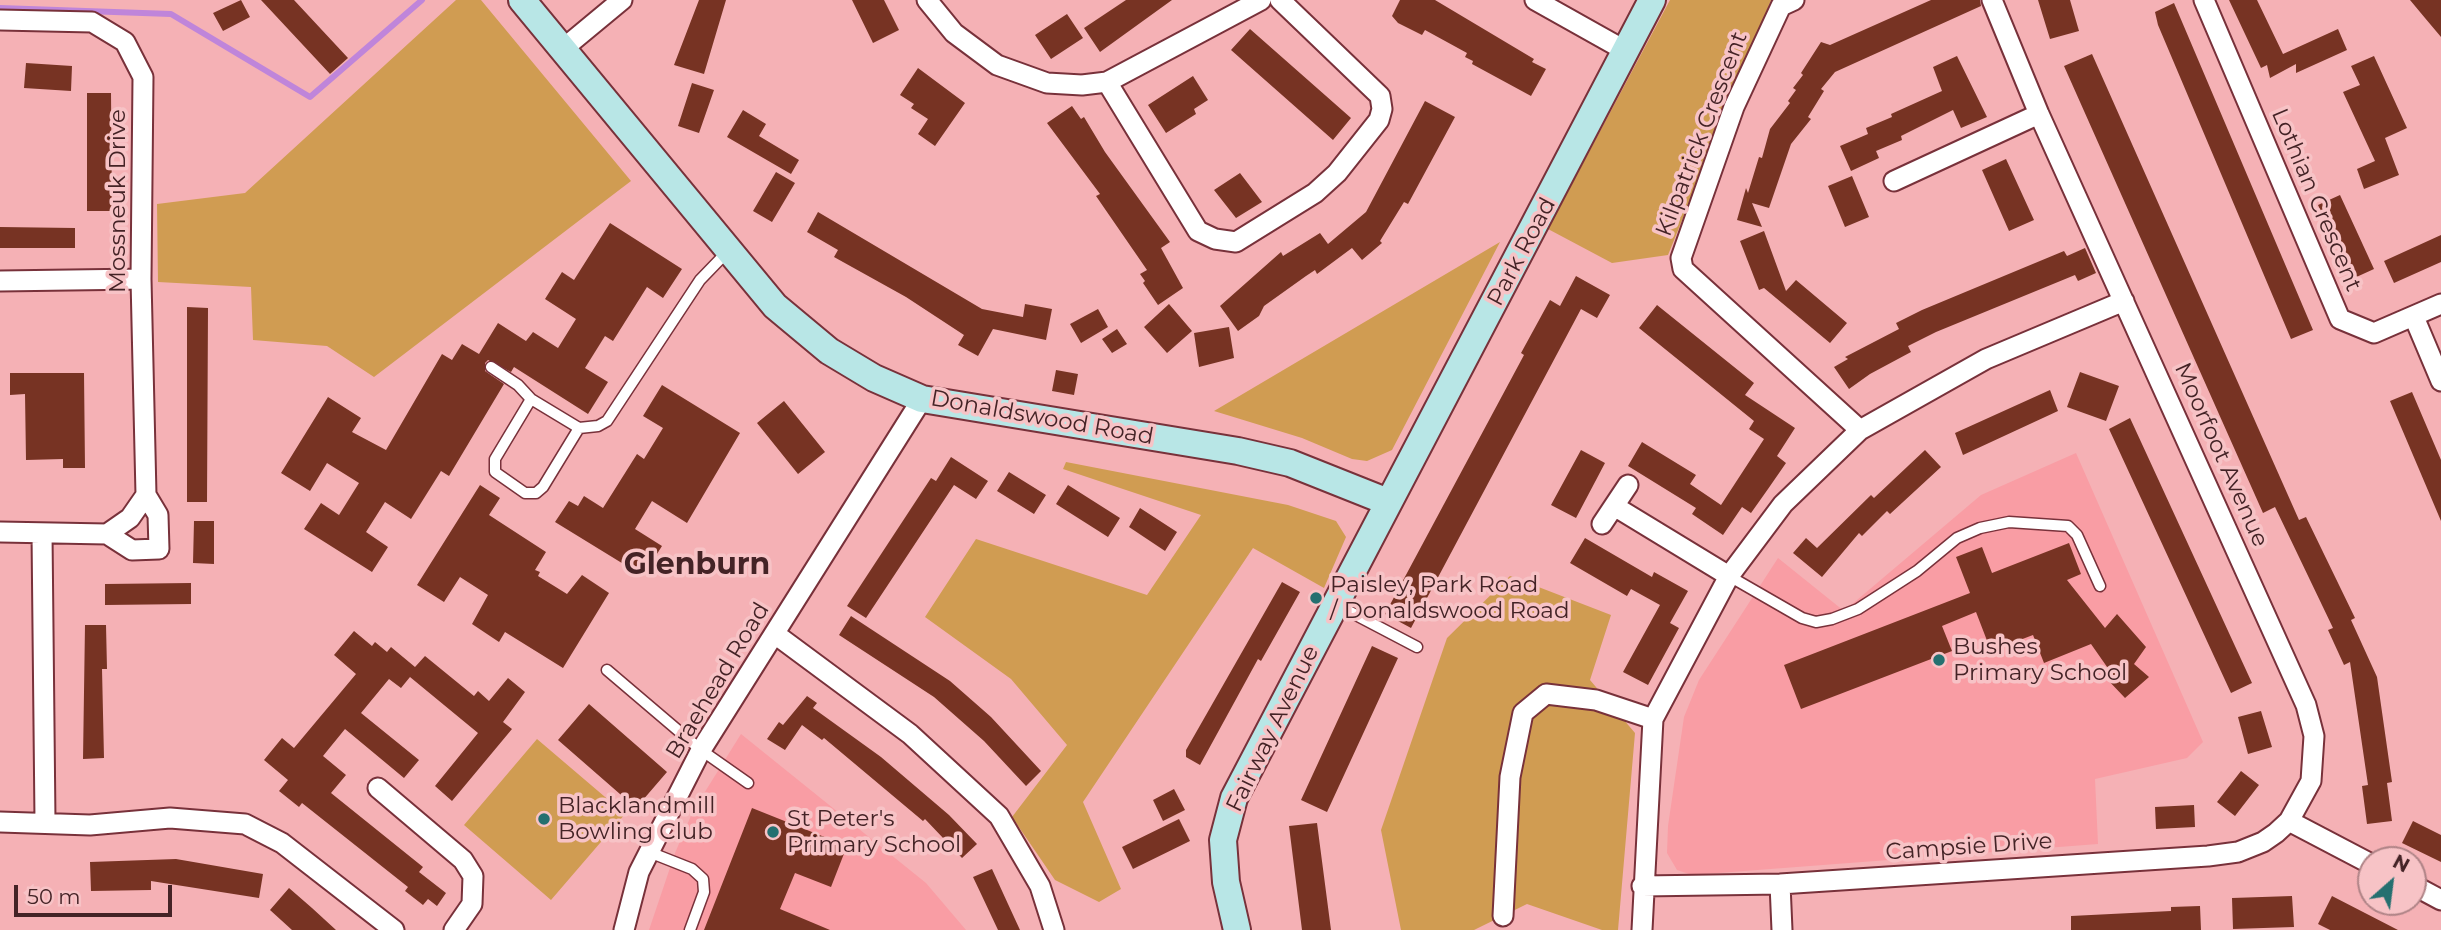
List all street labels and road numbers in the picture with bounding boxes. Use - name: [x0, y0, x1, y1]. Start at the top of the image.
- street label: Kilpatrick Crescent: [1650, 28, 1754, 240]
- street label: Lothian Crescent: [2265, 104, 2367, 296]
- street label: Mossneuk Drive: [104, 109, 132, 293]
- street label: Park Road: [1482, 193, 1562, 311]
- street label: Moorfoot Avenue: [2168, 359, 2274, 551]
- street label: Donaldswood Road: [928, 385, 1156, 451]
- street label: Braehead Road: [660, 598, 776, 764]
- street label: Fairway Avenue: [1221, 641, 1325, 817]
- street label: Campsie Drive: [1885, 827, 2053, 867]

